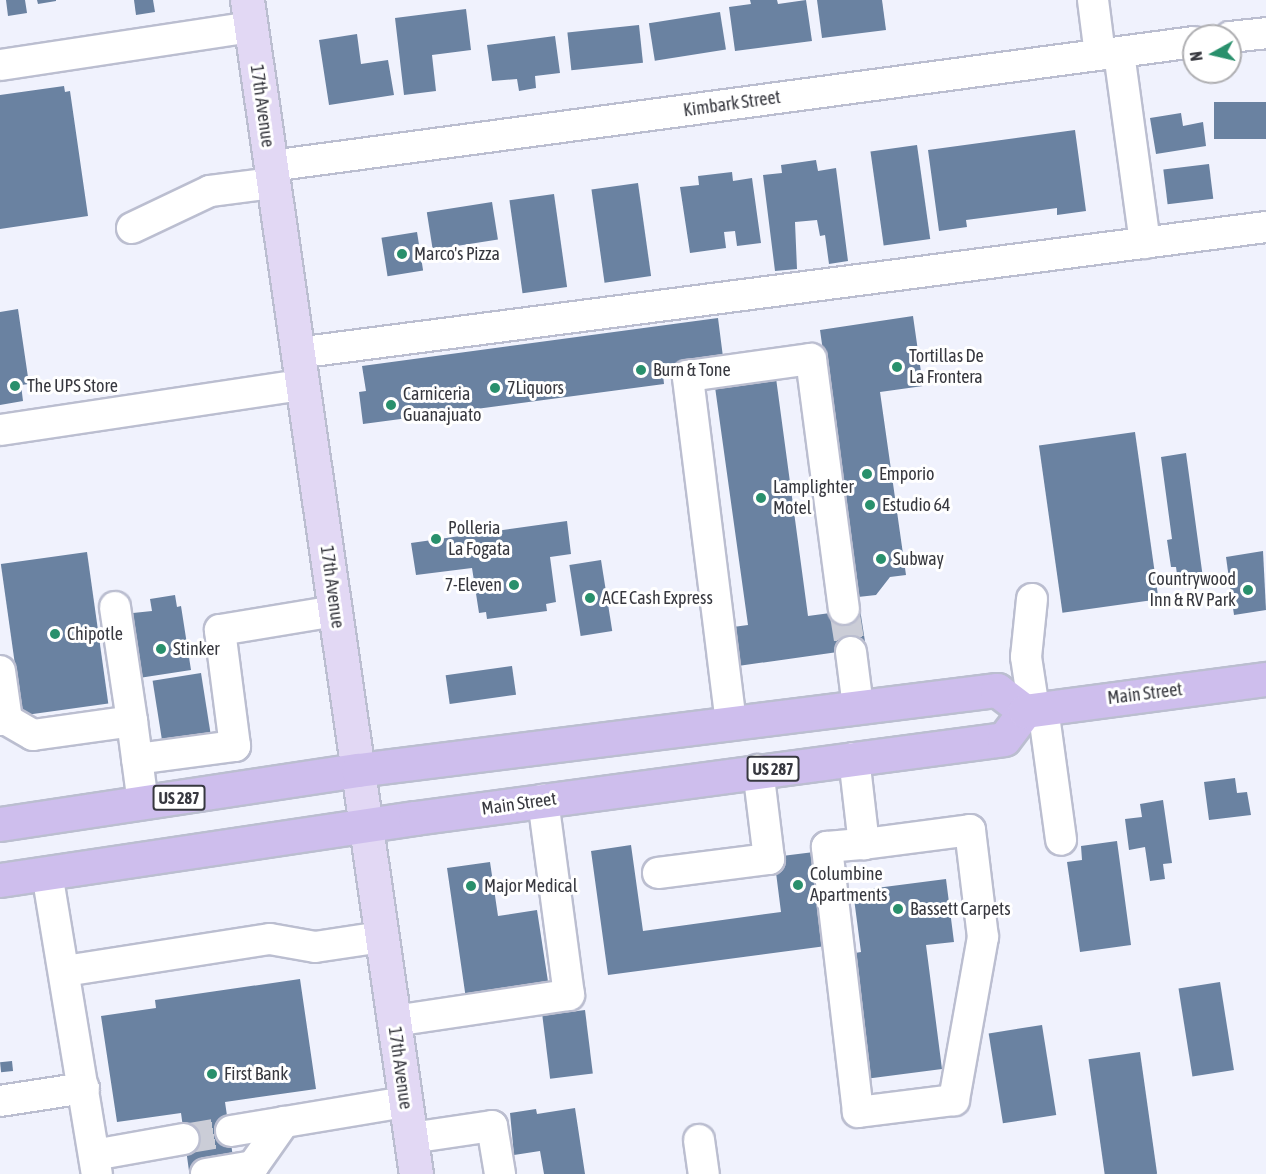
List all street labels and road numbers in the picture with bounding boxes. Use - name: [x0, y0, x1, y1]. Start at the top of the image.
- street label: 17th Avenue: [246, 63, 278, 149]
- street label: Kimbark Street: [682, 86, 782, 122]
- street label: 17th Avenue: [316, 544, 348, 630]
- street label: Main Street: [1106, 679, 1184, 709]
- road number: US 287: [746, 756, 800, 782]
- road number: US 287: [152, 785, 206, 811]
- street label: Main Street: [480, 788, 558, 820]
- street label: 17th Avenue: [384, 1025, 416, 1111]

